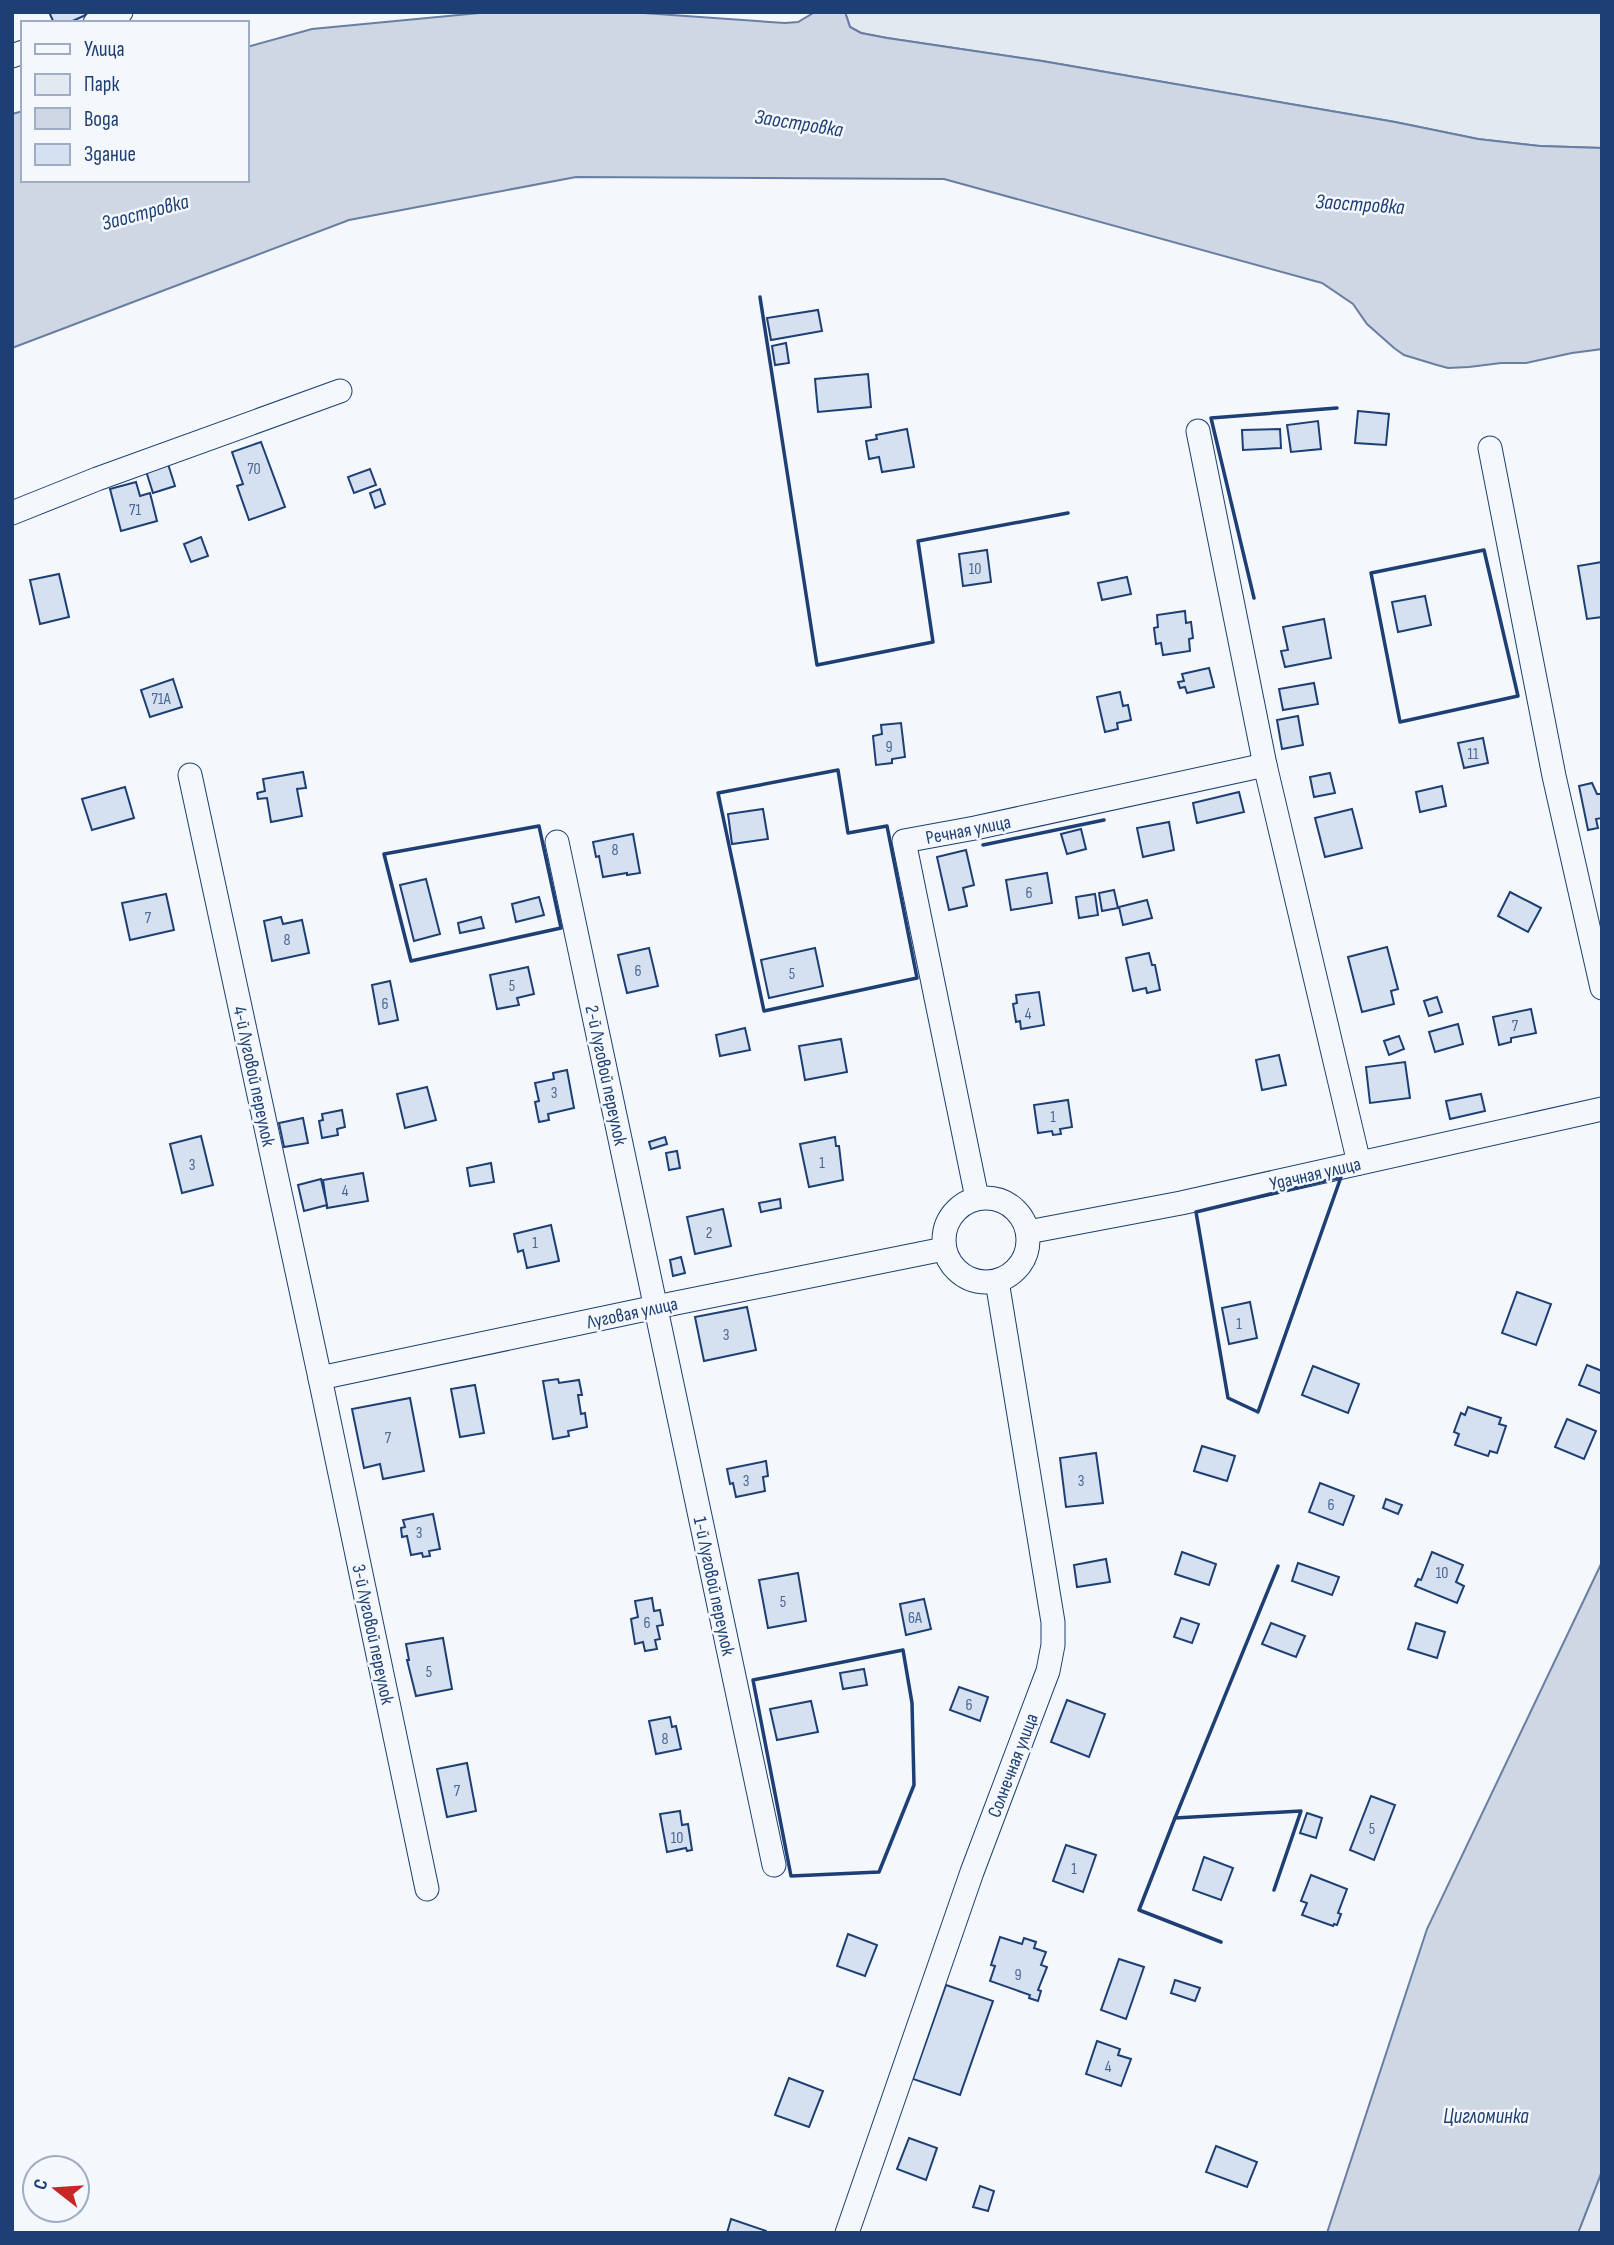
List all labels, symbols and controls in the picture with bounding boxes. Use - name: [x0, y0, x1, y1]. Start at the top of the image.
- legend: [21, 21, 248, 182]
- text: Улица: [84, 37, 125, 62]
- text: Парк: [84, 72, 119, 97]
- water label: Заостровка: [753, 104, 845, 143]
- text: Вода: [84, 107, 119, 132]
- text: Здание: [84, 142, 136, 167]
- water label: Заостровка: [99, 189, 192, 236]
- water label: Заостровка: [1315, 189, 1406, 220]
- house number: 70: [247, 460, 261, 479]
- house number: 71: [129, 501, 141, 520]
- house number: 10: [969, 560, 981, 579]
- house number: 71А: [151, 690, 171, 709]
- house number: 9: [885, 738, 893, 757]
- house number: 11: [1467, 745, 1479, 764]
- street label: Речная улица: [924, 811, 1013, 850]
- house number: 8: [611, 841, 619, 860]
- house number: 6: [1025, 884, 1033, 903]
- house number: 7: [145, 909, 152, 928]
- house number: 8: [283, 931, 291, 950]
- house number: 6: [634, 962, 642, 981]
- house number: 5: [789, 965, 795, 984]
- house number: 5: [509, 977, 515, 996]
- house number: 6: [381, 995, 389, 1014]
- street label: 2-й Луговой переулок: [579, 1003, 632, 1148]
- street label: 4-й Луговой переулок: [227, 1004, 280, 1149]
- house number: 4: [1025, 1005, 1032, 1024]
- house number: 7: [1512, 1017, 1519, 1036]
- house number: 3: [551, 1084, 557, 1103]
- house number: 1: [1050, 1108, 1056, 1127]
- street label: Удачная улица: [1268, 1153, 1363, 1196]
- house number: 1: [819, 1154, 825, 1173]
- house number: 3: [189, 1156, 195, 1175]
- house number: 4: [342, 1182, 349, 1201]
- house number: 2: [706, 1224, 712, 1243]
- house number: 1: [532, 1234, 538, 1253]
- street label: Луговая улица: [584, 1293, 680, 1335]
- house number: 1: [1236, 1315, 1242, 1334]
- house number: 3: [723, 1326, 729, 1345]
- house number: 7: [385, 1429, 392, 1448]
- house number: 3: [743, 1472, 749, 1491]
- house number: 3: [1078, 1472, 1084, 1491]
- house number: 6: [1327, 1496, 1335, 1515]
- street label: 1-й Луговой переулок: [688, 1515, 740, 1659]
- house number: 3: [416, 1524, 422, 1543]
- street label: 3-й Луговой переулок: [346, 1562, 399, 1707]
- house number: 10: [1436, 1564, 1448, 1583]
- house number: 5: [780, 1593, 786, 1612]
- house number: 6А: [908, 1609, 922, 1628]
- house number: 6: [643, 1614, 651, 1633]
- house number: 5: [426, 1663, 432, 1682]
- house number: 6: [965, 1696, 973, 1715]
- street label: Солнечная улица: [983, 1710, 1044, 1821]
- house number: 8: [661, 1730, 669, 1749]
- house number: 7: [454, 1782, 461, 1801]
- house number: 5: [1369, 1820, 1375, 1839]
- house number: 10: [671, 1829, 683, 1848]
- house number: 1: [1071, 1860, 1077, 1879]
- house number: 9: [1014, 1966, 1022, 1985]
- house number: 4: [1105, 2058, 1112, 2077]
- water label: Цигломинка: [1443, 2104, 1529, 2129]
- north arrow: [21, 2154, 91, 2224]
- text: С: [29, 2176, 54, 2192]

